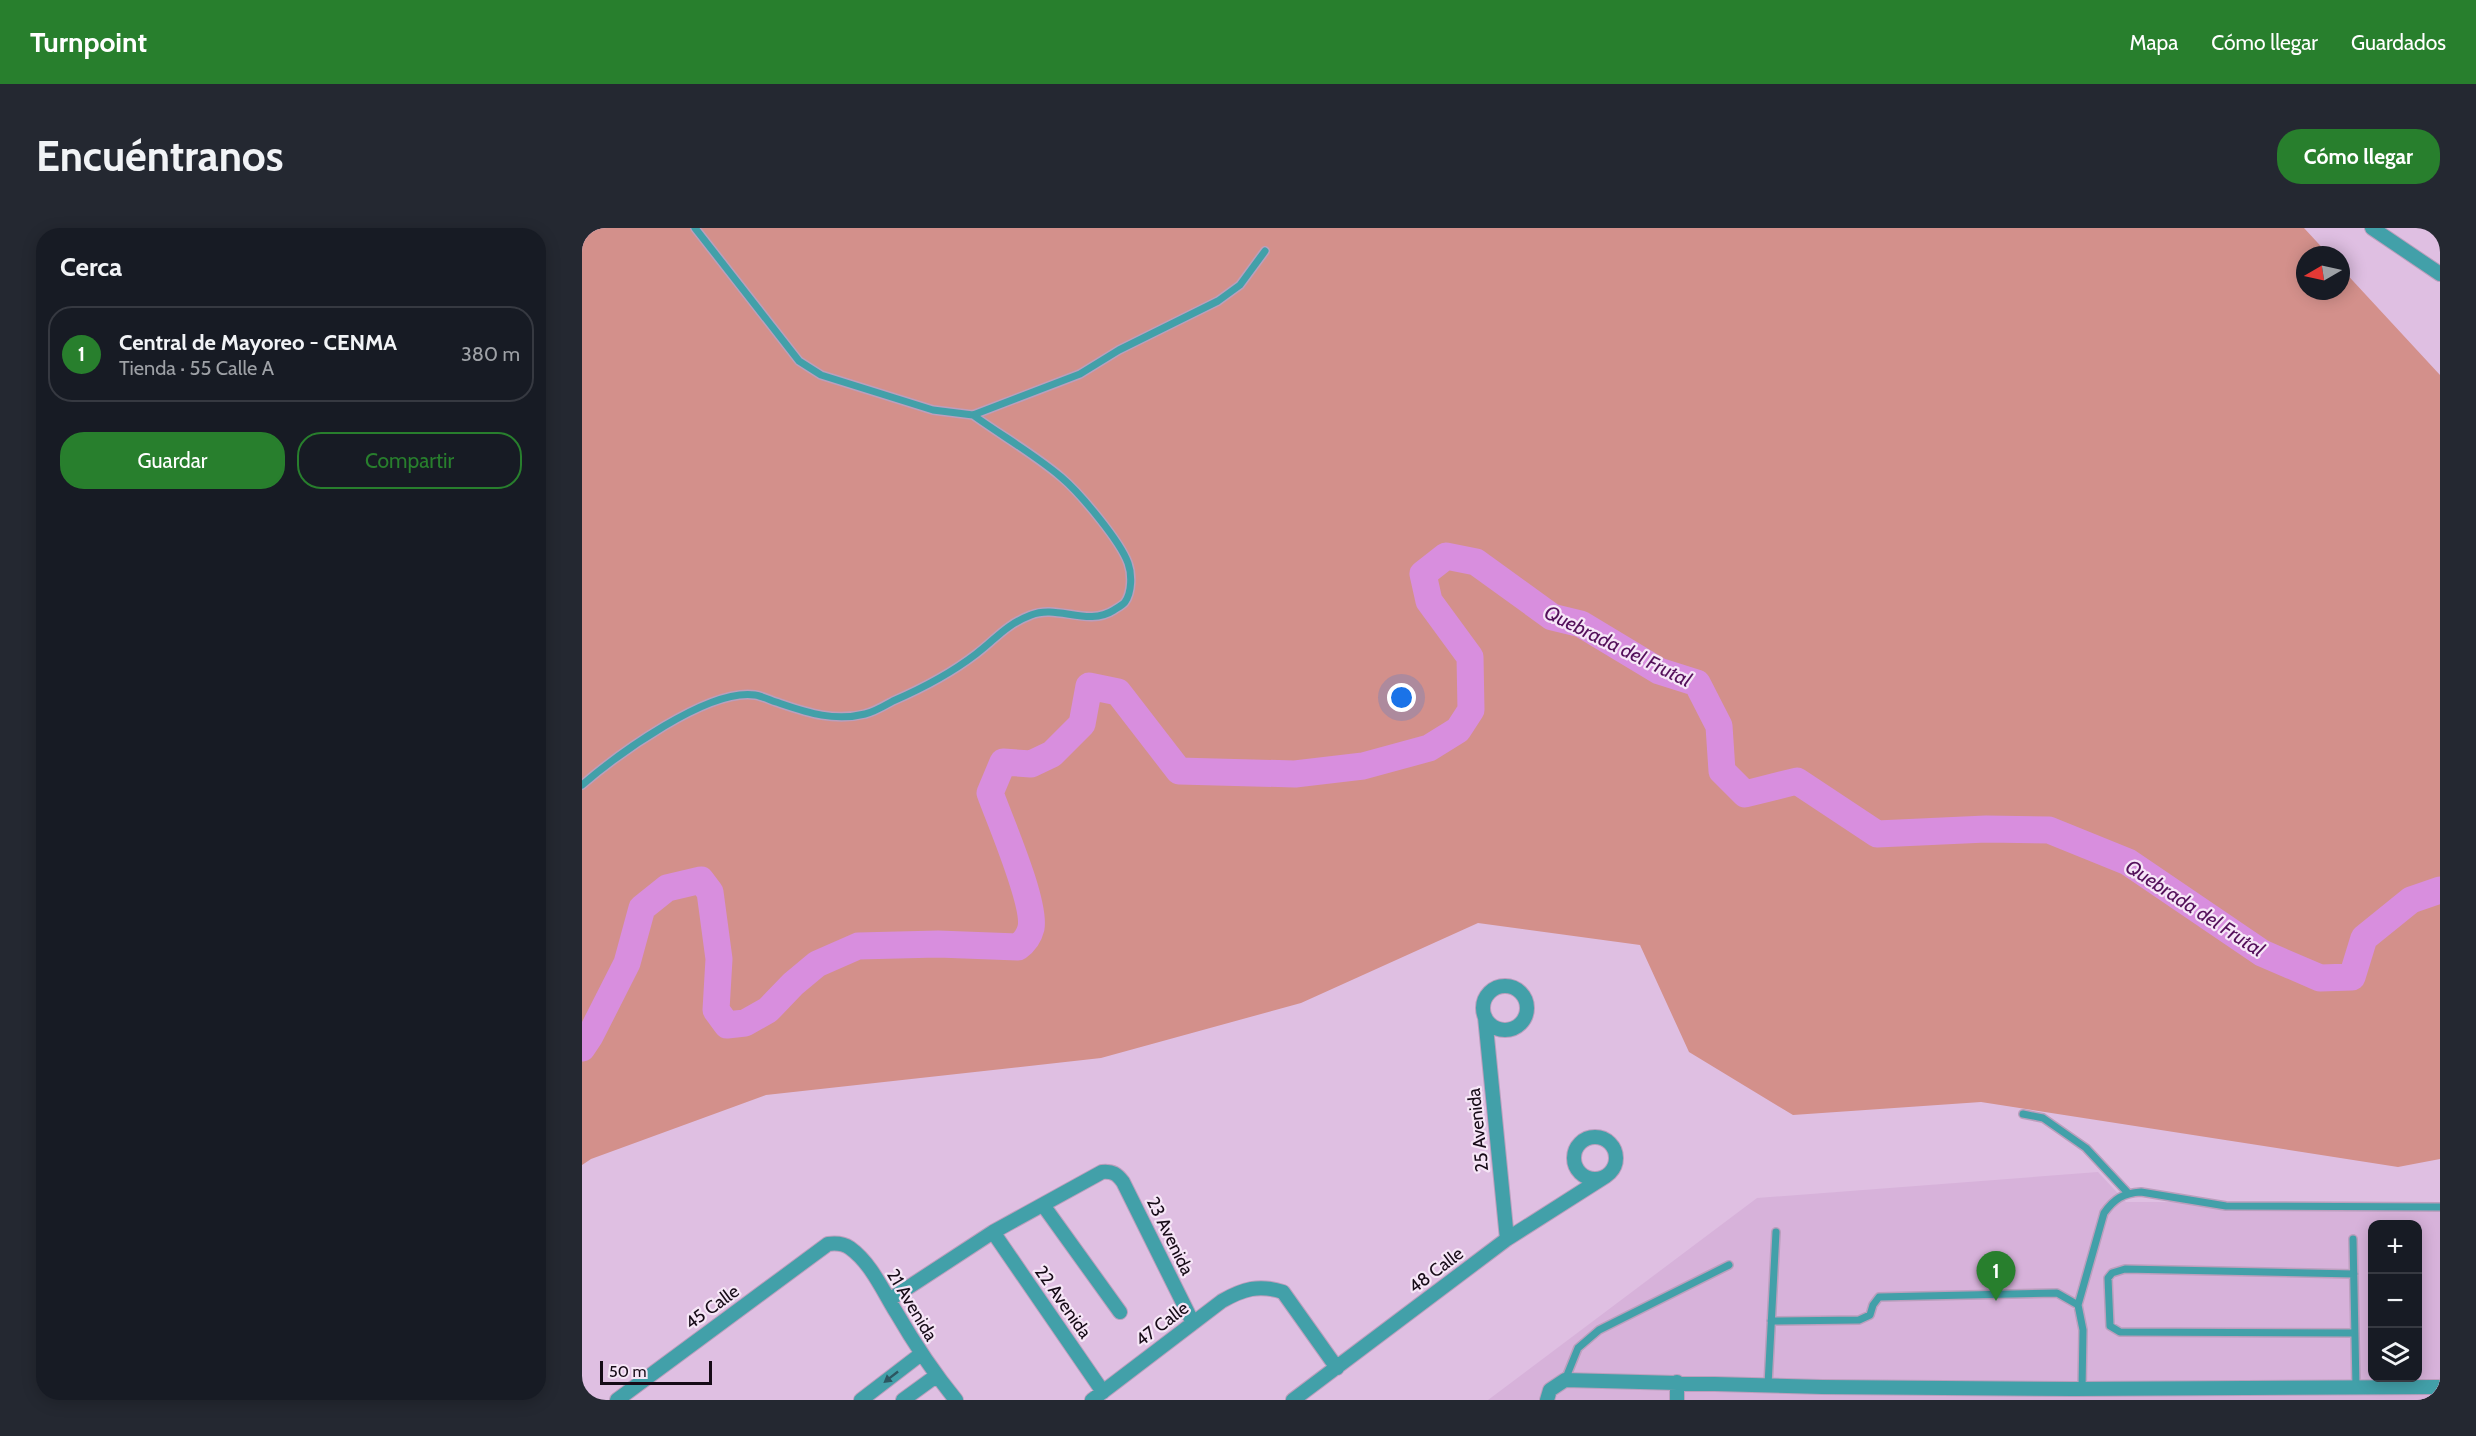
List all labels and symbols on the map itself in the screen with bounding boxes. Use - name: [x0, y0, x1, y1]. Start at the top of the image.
- north arrow: [2296, 246, 2350, 300]
- water label: Quebrada del Frutal: [1541, 600, 1696, 692]
- your location: [1387, 683, 1416, 712]
- water label: Quebrada del Frutal: [2121, 854, 2269, 962]
- street label: 25 Avenida: [1463, 1087, 1493, 1173]
- street label: 23 Avenida: [1142, 1193, 1198, 1279]
- street label: 48 Calle: [1404, 1242, 1468, 1298]
- pin: 1: [1976, 1252, 2016, 1301]
- street label: 22 Avenida: [1030, 1261, 1096, 1343]
- street label: 21 Avenida: [882, 1265, 942, 1345]
- street label: 45 Calle: [681, 1280, 743, 1334]
- street label: 47 Calle: [1131, 1297, 1193, 1351]
- scale bar: [600, 1358, 712, 1386]
- one-way arrow: [883, 1370, 899, 1383]

